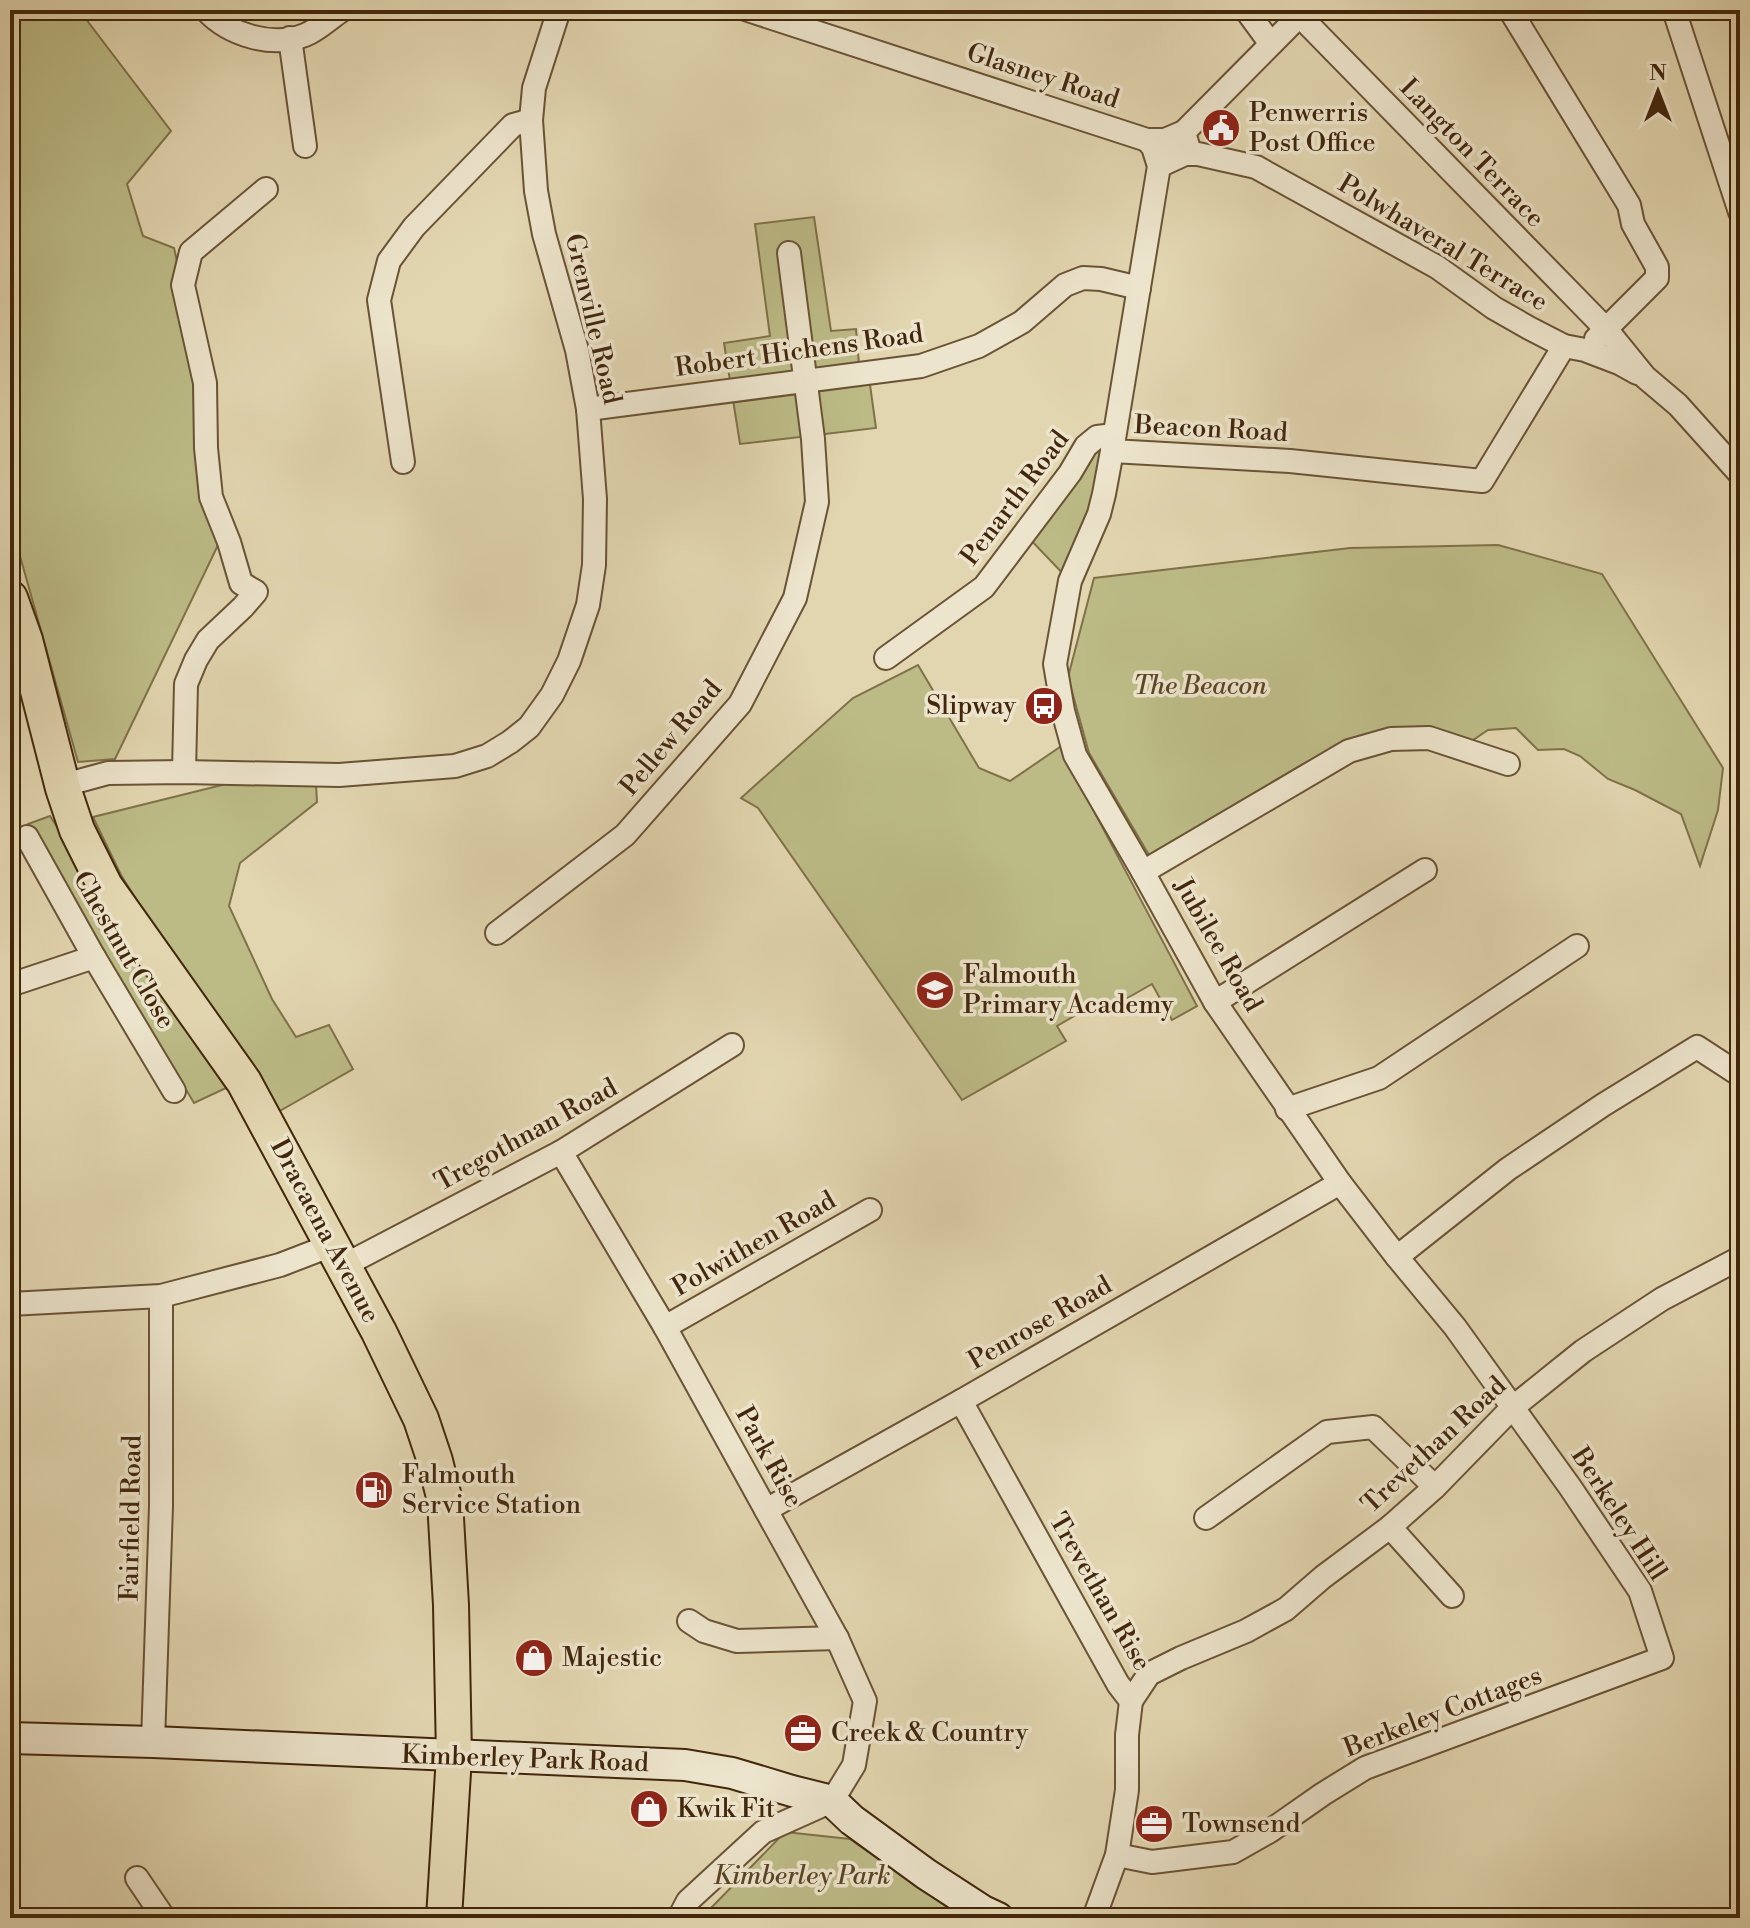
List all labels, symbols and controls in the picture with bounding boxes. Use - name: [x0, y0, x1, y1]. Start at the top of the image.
- street label: Glasney Road: [963, 36, 1123, 116]
- north arrow: [1618, 52, 1698, 132]
- text: N: [1649, 60, 1667, 87]
- street label: Langton Terrace: [1393, 72, 1551, 234]
- place label: Penwerris Post Office: [1249, 97, 1376, 159]
- public building icon: Penwerris Post Office: [1200, 107, 1242, 149]
- street label: Polwhaveral Terrace: [1332, 168, 1554, 318]
- street label: Grenville Road: [558, 230, 628, 408]
- street label: Robert Hichens Road: [673, 318, 925, 384]
- street label: Beacon Road: [1133, 409, 1289, 449]
- street label: Penarth Road: [954, 424, 1076, 572]
- park label: The Beacon: [1133, 670, 1267, 702]
- street label: Pellew Road: [613, 673, 729, 802]
- bus stop icon: Slipway: [1023, 685, 1065, 727]
- place label: Slipway: [926, 690, 1016, 722]
- street label: Chestnut Close: [66, 865, 182, 1035]
- street label: Jubilee Road: [1166, 872, 1269, 1018]
- place label: Falmouth Primary Academy: [963, 959, 1174, 1021]
- school or university icon: Falmouth Primary Academy: [914, 969, 956, 1011]
- street label: Tregothnan Road: [429, 1071, 623, 1198]
- street label: Dracaena Avenue: [263, 1134, 387, 1328]
- street label: Polwithen Road: [666, 1184, 842, 1304]
- street label: Penrose Road: [963, 1269, 1118, 1377]
- street label: Trevethan Road: [1355, 1370, 1513, 1520]
- street label: Park Rise: [728, 1401, 810, 1513]
- street label: Fairfield Road: [114, 1434, 148, 1601]
- street label: Berkeley Hill: [1564, 1441, 1674, 1587]
- place label: Falmouth Service Station: [402, 1459, 581, 1521]
- fuel station icon: Falmouth Service Station: [353, 1469, 395, 1511]
- street label: Trevethan Rise: [1042, 1507, 1158, 1677]
- shop icon: Majestic: [513, 1637, 555, 1679]
- place label: Majestic: [562, 1642, 662, 1674]
- street label: Berkeley Cottages: [1339, 1660, 1547, 1765]
- office icon: Creek & Country: [782, 1712, 824, 1754]
- place label: Creek & Country: [831, 1717, 1028, 1749]
- street label: Kimberley Park Road: [401, 1739, 649, 1779]
- shop icon: Kwik Fit: [628, 1788, 670, 1830]
- place label: Kwik Fit: [677, 1793, 775, 1825]
- office icon: Townsend: [1133, 1803, 1175, 1845]
- place label: Townsend: [1182, 1808, 1300, 1840]
- park label: Kimberley Park: [713, 1860, 891, 1892]

